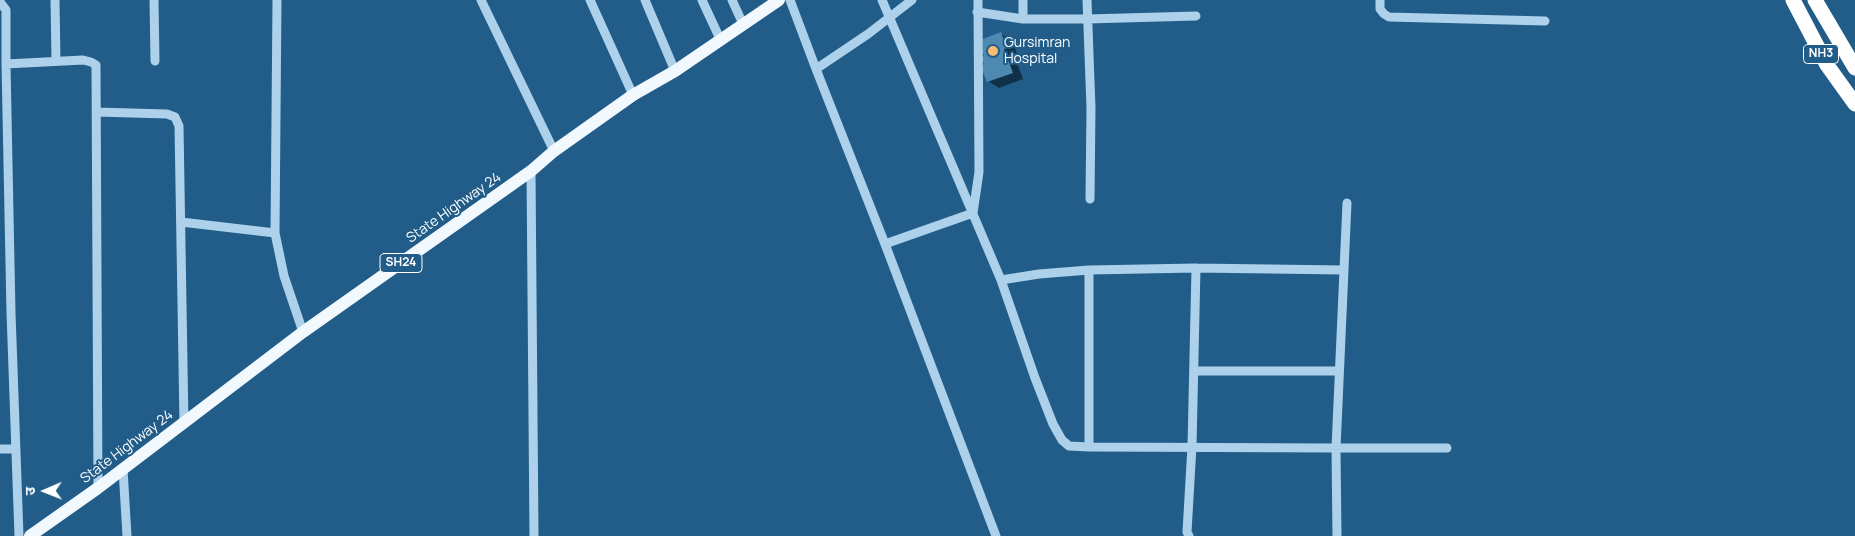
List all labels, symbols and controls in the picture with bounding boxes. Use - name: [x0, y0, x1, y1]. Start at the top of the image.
- place label: Gursimran Hospital: [1004, 35, 1070, 68]
- marker: Gursimran Hospital: [986, 44, 1000, 58]
- road number: NH3: [1804, 44, 1838, 64]
- street label: State Highway 24: [403, 169, 505, 247]
- road number: SH24: [380, 254, 422, 272]
- street label: State Highway 24: [77, 407, 177, 487]
- north arrow: [20, 466, 70, 516]
- text: उ: [20, 487, 39, 496]

